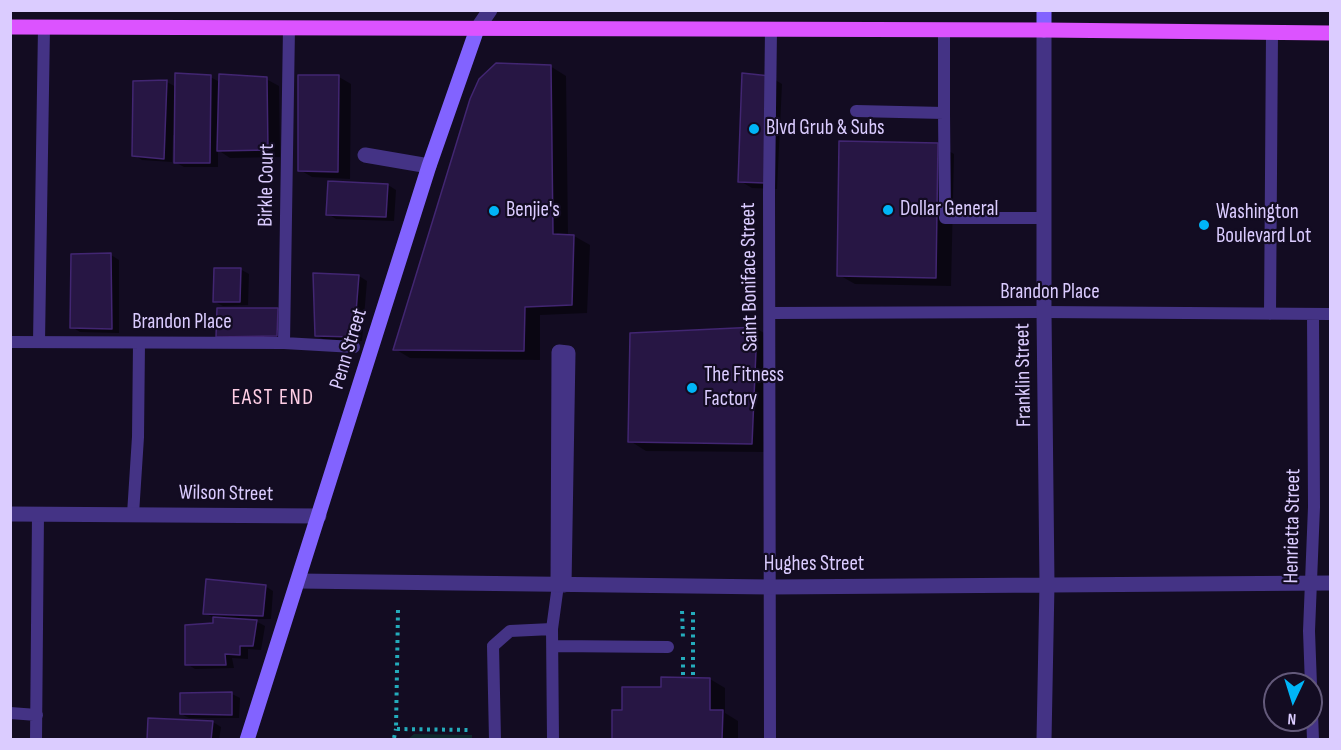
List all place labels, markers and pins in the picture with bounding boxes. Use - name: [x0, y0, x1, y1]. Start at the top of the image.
- place label: Blvd Grub & Subs: [766, 116, 885, 142]
- marker: Blvd Grub & Subs: [747, 122, 761, 136]
- place label: Dollar General: [900, 197, 998, 223]
- place label: Benjie's: [506, 198, 560, 224]
- place label: Washington Boulevard Lot: [1216, 200, 1311, 250]
- marker: Dollar General: [881, 203, 895, 217]
- marker: Benjie's: [487, 204, 501, 218]
- marker: Washington Boulevard Lot: [1197, 218, 1211, 232]
- place label: The Fitness Factory: [704, 363, 784, 413]
- marker: The Fitness Factory: [685, 381, 699, 395]

